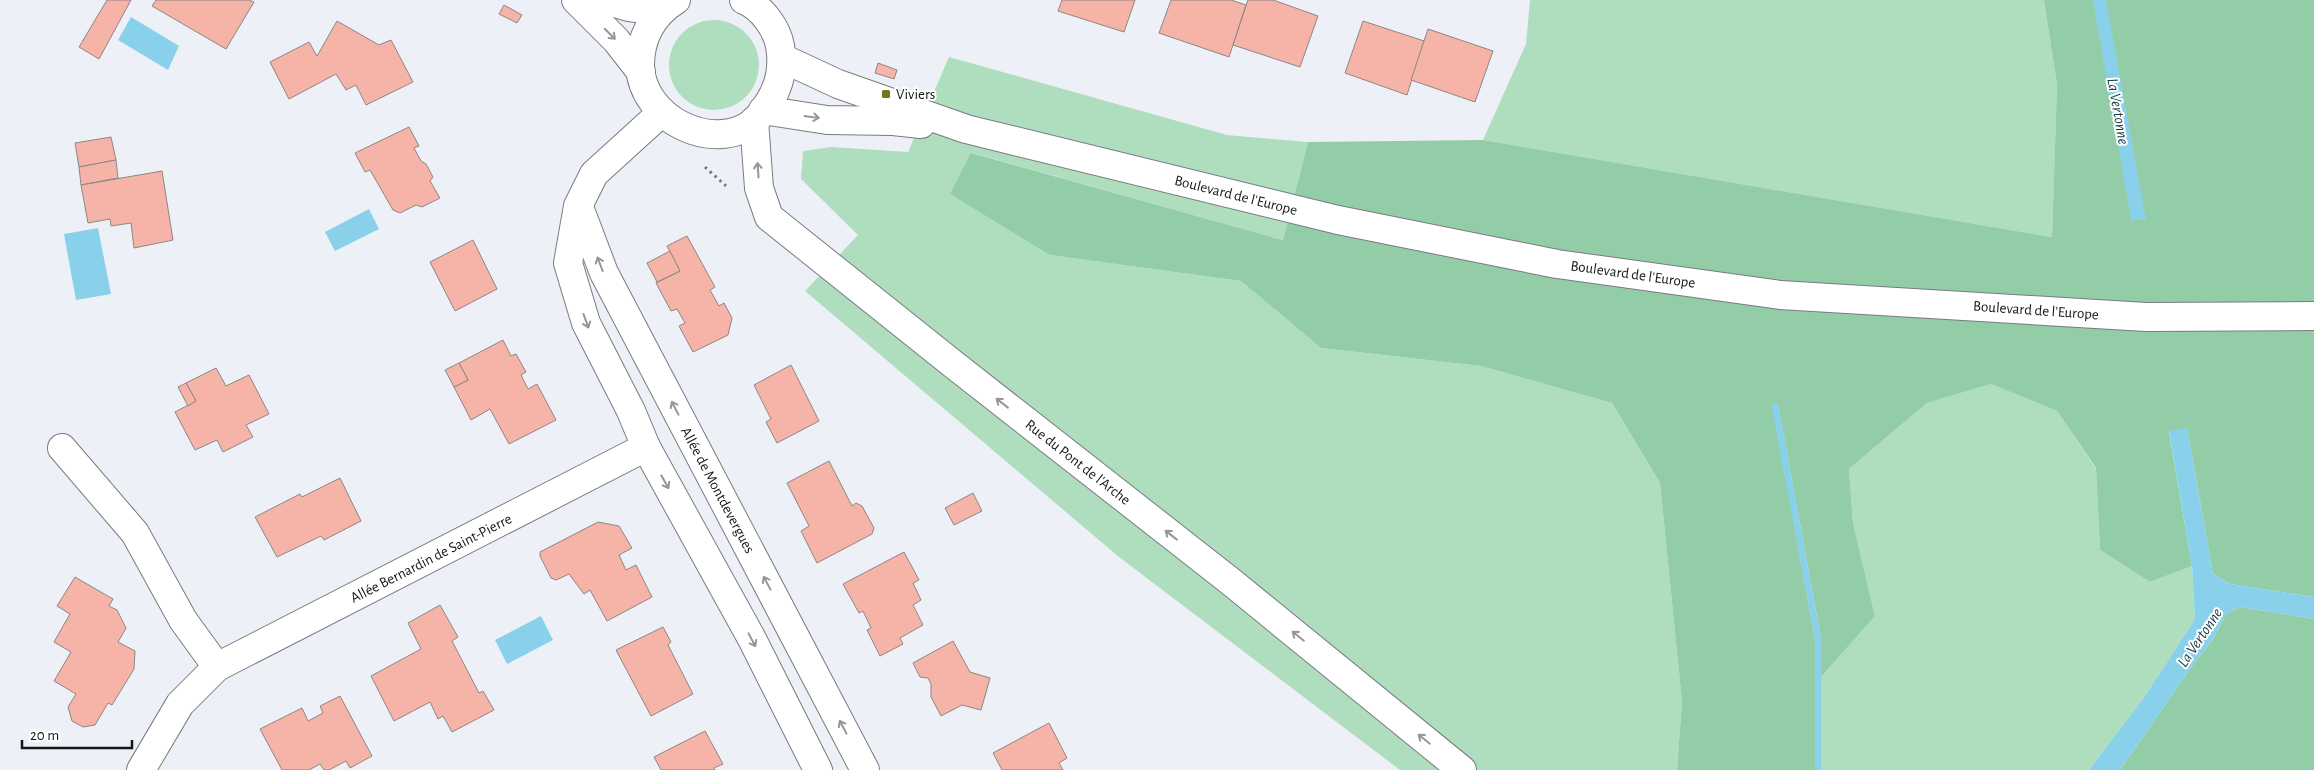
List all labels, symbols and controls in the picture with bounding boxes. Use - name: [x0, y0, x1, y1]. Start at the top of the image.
- one-way arrow: [604, 28, 616, 41]
- water label: La Vertonne: [2104, 77, 2132, 146]
- place label: Viviers: [896, 87, 935, 102]
- marker: Viviers: [880, 88, 892, 100]
- one-way arrow: [803, 113, 819, 123]
- one-way arrow: [753, 162, 762, 178]
- street label: Boulevard de l'Europe: [1173, 173, 1299, 218]
- one-way arrow: [595, 257, 604, 272]
- street label: Boulevard de l'Europe: [1569, 258, 1696, 291]
- street label: Boulevard de l'Europe: [1973, 299, 2099, 322]
- one-way arrow: [582, 313, 591, 328]
- one-way arrow: [996, 397, 1009, 408]
- one-way arrow: [670, 401, 680, 416]
- street label: Rue du Pont de l'Arche: [1022, 417, 1133, 508]
- street label: Allée de Montdevergues: [678, 425, 757, 556]
- one-way arrow: [660, 475, 670, 490]
- street label: Allée Bernardin de Saint-Pierre: [348, 511, 514, 606]
- one-way arrow: [1164, 530, 1178, 540]
- one-way arrow: [762, 576, 771, 591]
- water label: La Vertonne: [2174, 605, 2225, 670]
- one-way arrow: [1292, 631, 1305, 642]
- one-way arrow: [748, 632, 757, 647]
- scale bar: [22, 718, 132, 750]
- one-way arrow: [838, 720, 847, 735]
- text: 20 m: [30, 728, 59, 743]
- one-way arrow: [1418, 734, 1431, 745]

